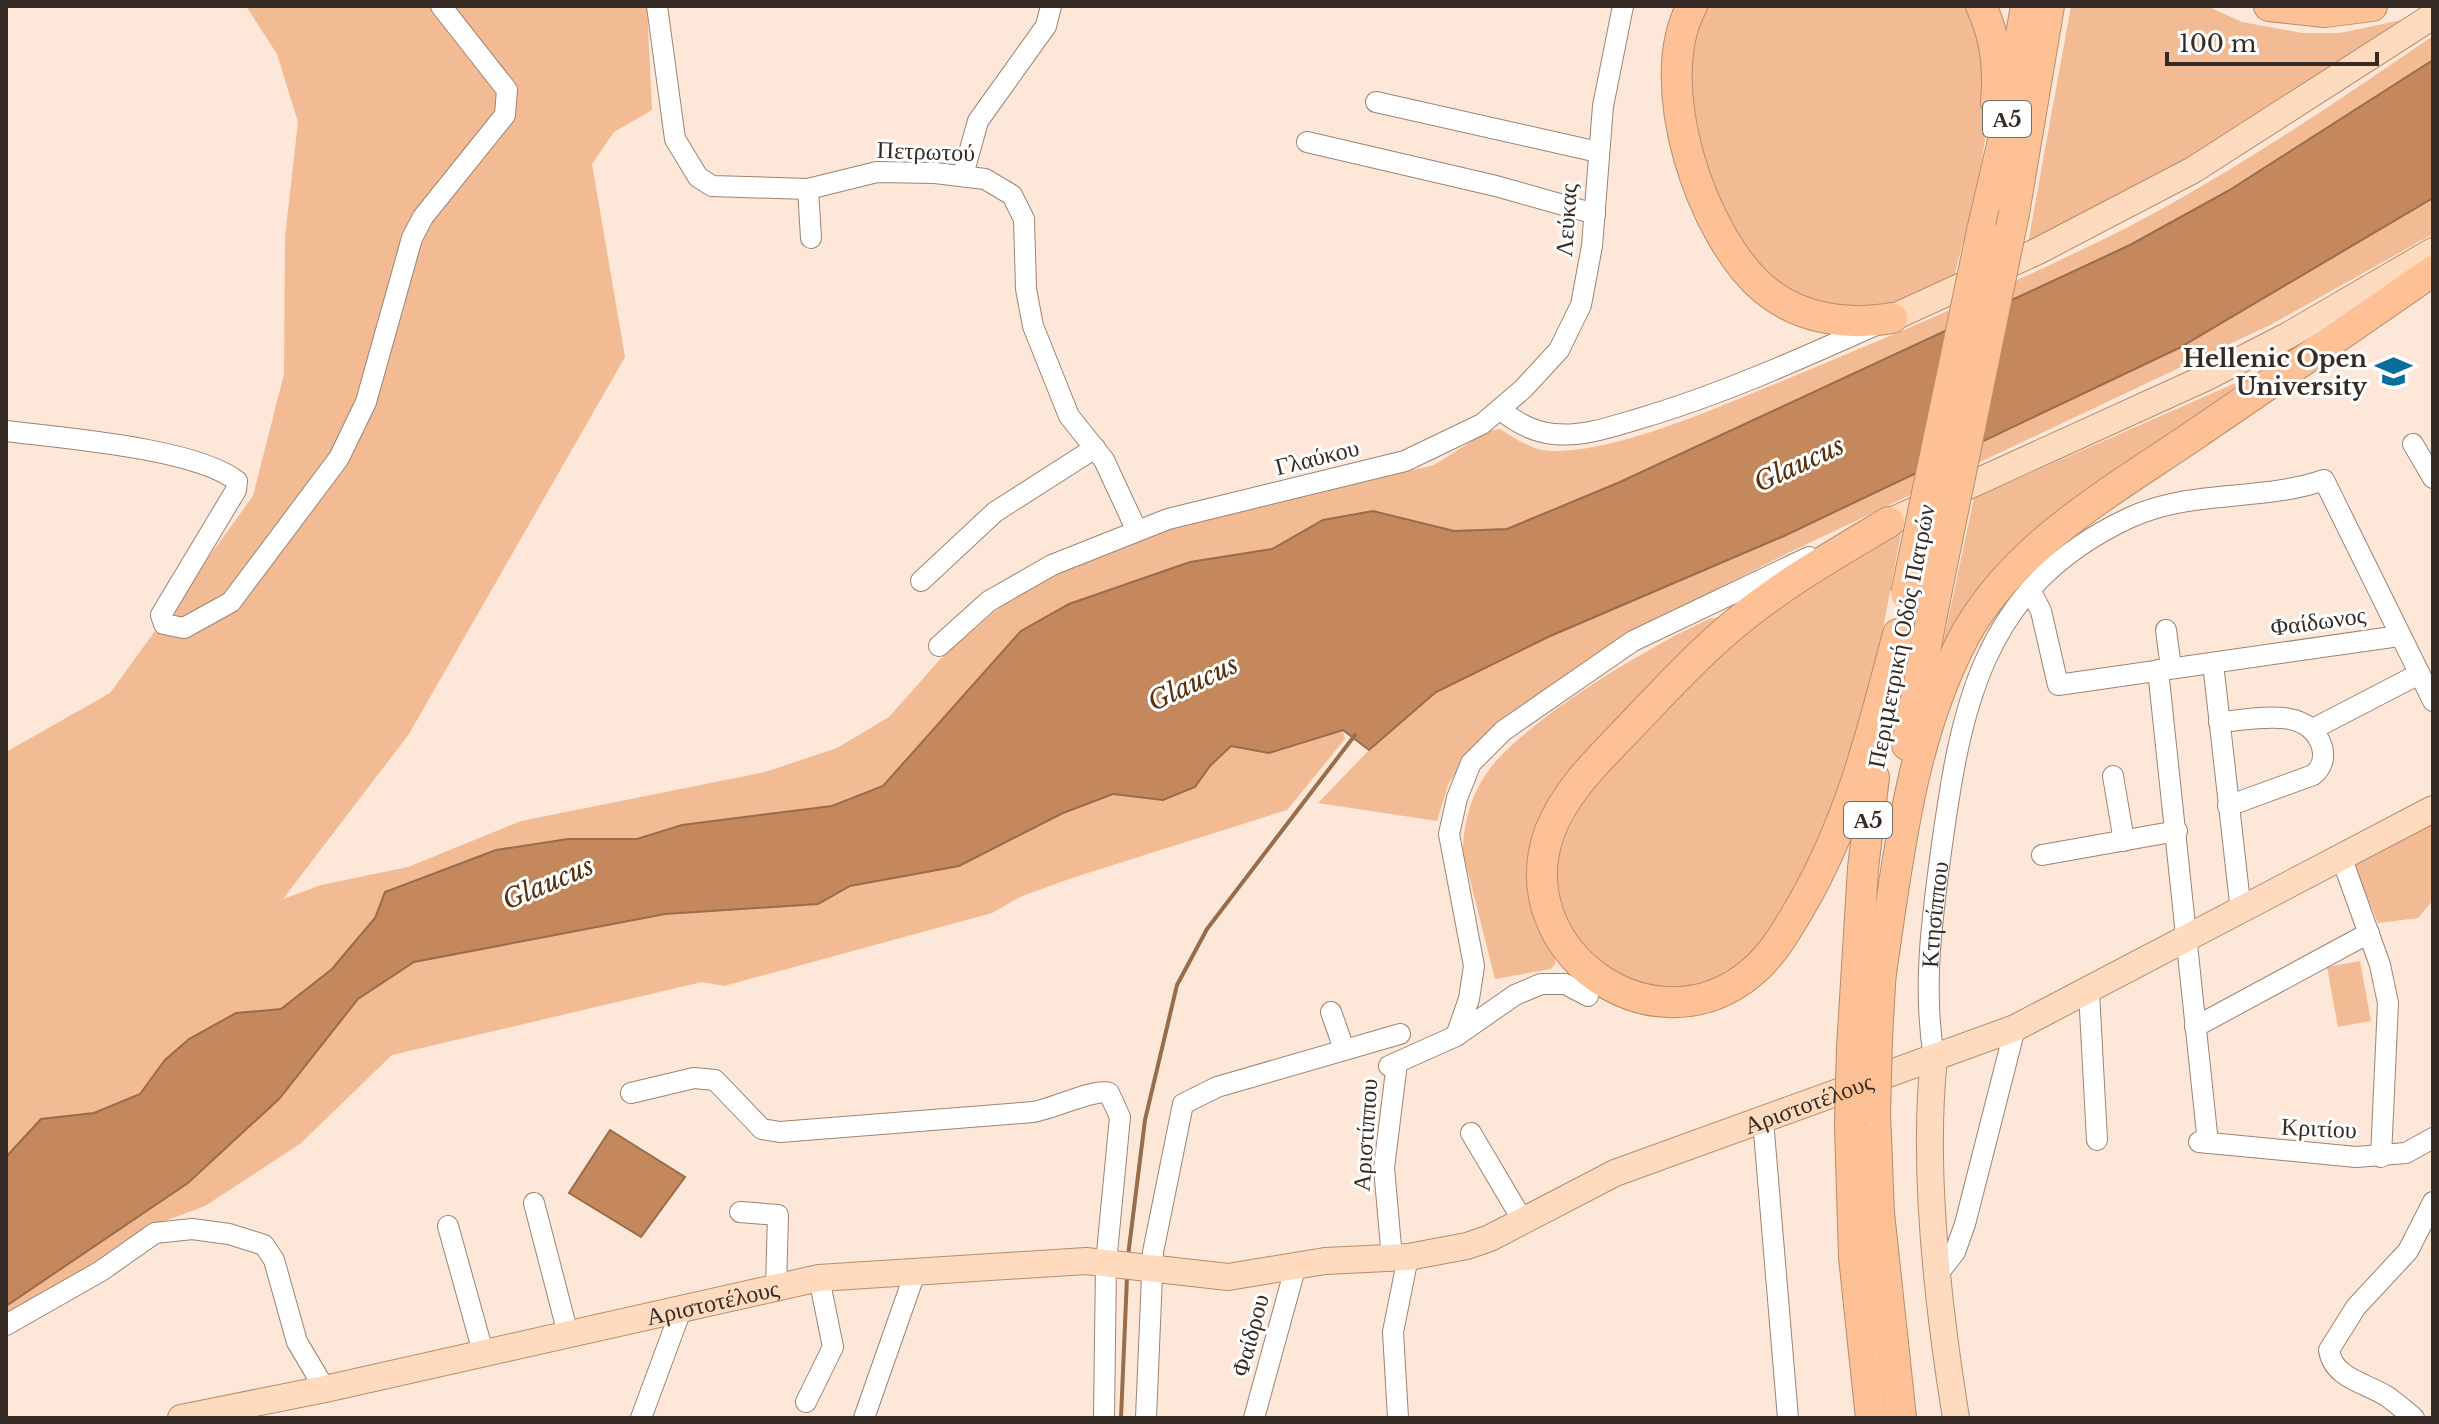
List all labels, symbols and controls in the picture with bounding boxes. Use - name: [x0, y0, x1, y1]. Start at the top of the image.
- scale bar: [2167, 16, 2377, 66]
- text: 100 m: [2179, 29, 2257, 58]
- road number: Α5: [1983, 101, 2031, 137]
- street label: Πετρωτού: [876, 135, 976, 167]
- street label: Λεύκας: [1549, 182, 1583, 258]
- place label: Hellenic Open University: [2183, 344, 2368, 401]
- school or university icon: Hellenic Open University: [2374, 353, 2412, 391]
- water label: Glaucus: [1749, 429, 1849, 499]
- street label: Γλαύκου: [1272, 433, 1362, 481]
- street label: Περιμετρική Οδός Πατρών: [1861, 502, 1941, 770]
- street label: Φαίδωνος: [2268, 600, 2368, 642]
- water label: Glaucus: [1143, 648, 1243, 718]
- road number: Α5: [1844, 802, 1892, 838]
- water label: Glaucus: [498, 849, 599, 916]
- street label: Κτησίππου: [1915, 860, 1954, 969]
- street label: Αριστοτέλους: [1740, 1066, 1877, 1140]
- street label: Αριστίππου: [1347, 1078, 1383, 1192]
- street label: Κριτίου: [2280, 1112, 2358, 1144]
- street label: Αριστοτέλους: [643, 1273, 782, 1331]
- street label: Φαίδρου: [1225, 1291, 1275, 1379]

